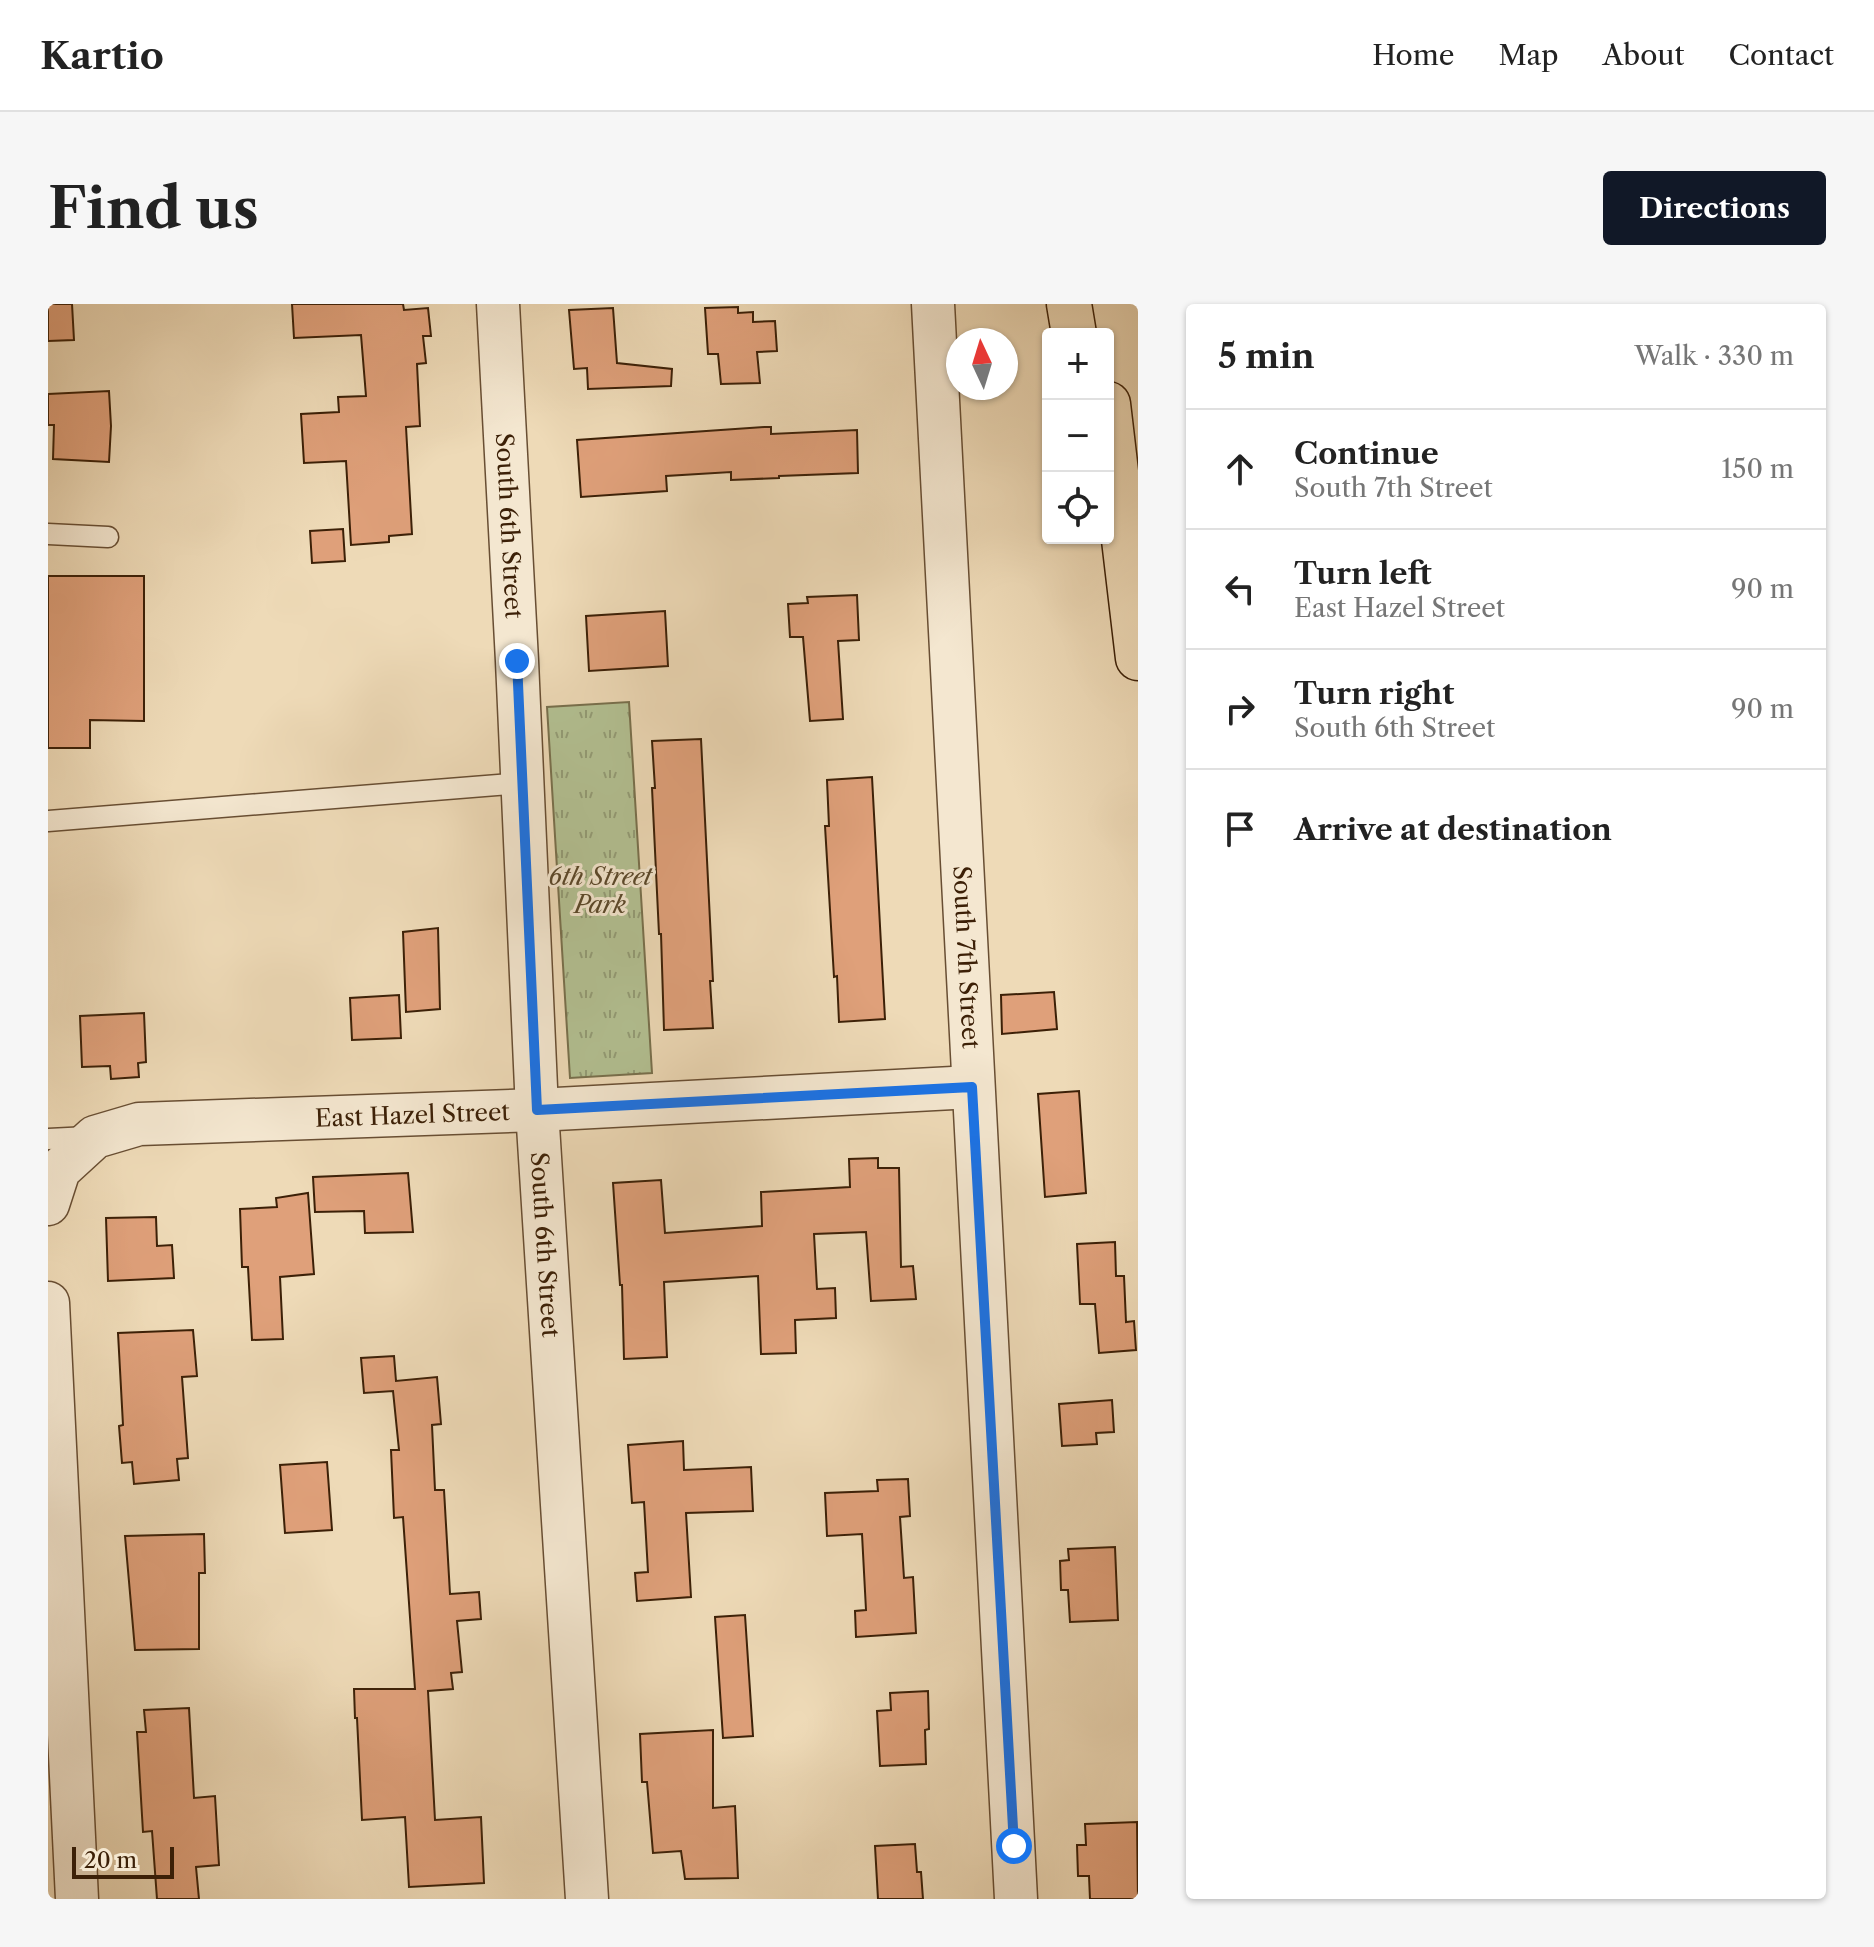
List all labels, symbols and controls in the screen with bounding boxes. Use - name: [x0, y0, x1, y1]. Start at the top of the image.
- text: Kartio: [40, 32, 164, 79]
- text: Home: [1372, 38, 1454, 72]
- text: Map: [1498, 38, 1558, 72]
- text: About: [1602, 38, 1684, 72]
- text: Contact: [1728, 38, 1834, 72]
- button: Directions: [1603, 171, 1826, 245]
- text: Find us: [48, 174, 259, 243]
- north arrow: [946, 328, 1018, 400]
- map controls: [1042, 328, 1114, 544]
- button: +: [1042, 328, 1114, 400]
- text: 5 min: [1218, 335, 1315, 377]
- text: Walk · 330 m: [1635, 340, 1794, 372]
- button: −: [1042, 400, 1114, 472]
- street label: South 6th Street: [490, 432, 529, 620]
- text: Continue: [1294, 435, 1439, 472]
- icon: ahead: [1218, 447, 1262, 491]
- text: 150 m: [1721, 453, 1794, 485]
- button: locate: [1042, 472, 1114, 544]
- text: South 7th Street: [1294, 472, 1493, 504]
- text: Turn left: [1294, 555, 1431, 592]
- icon: left: [1218, 567, 1262, 611]
- text: 90 m: [1731, 573, 1794, 605]
- text: East Hazel Street: [1294, 592, 1505, 624]
- route end: [499, 643, 535, 679]
- text: Turn right: [1294, 675, 1454, 712]
- icon: right: [1218, 687, 1262, 731]
- text: 90 m: [1731, 693, 1794, 725]
- text: South 6th Street: [1294, 712, 1495, 744]
- icon: arrive: [1218, 807, 1262, 851]
- text: Arrive at destination: [1294, 811, 1612, 848]
- park label: 6th Street Park: [548, 862, 654, 919]
- street label: South 7th Street: [948, 865, 986, 1050]
- street label: East Hazel Street: [314, 1096, 511, 1132]
- street label: South 6th Street: [525, 1151, 566, 1339]
- route start: [996, 1828, 1032, 1864]
- scale bar: [72, 1843, 174, 1879]
- text: 20 m: [84, 1847, 137, 1874]

